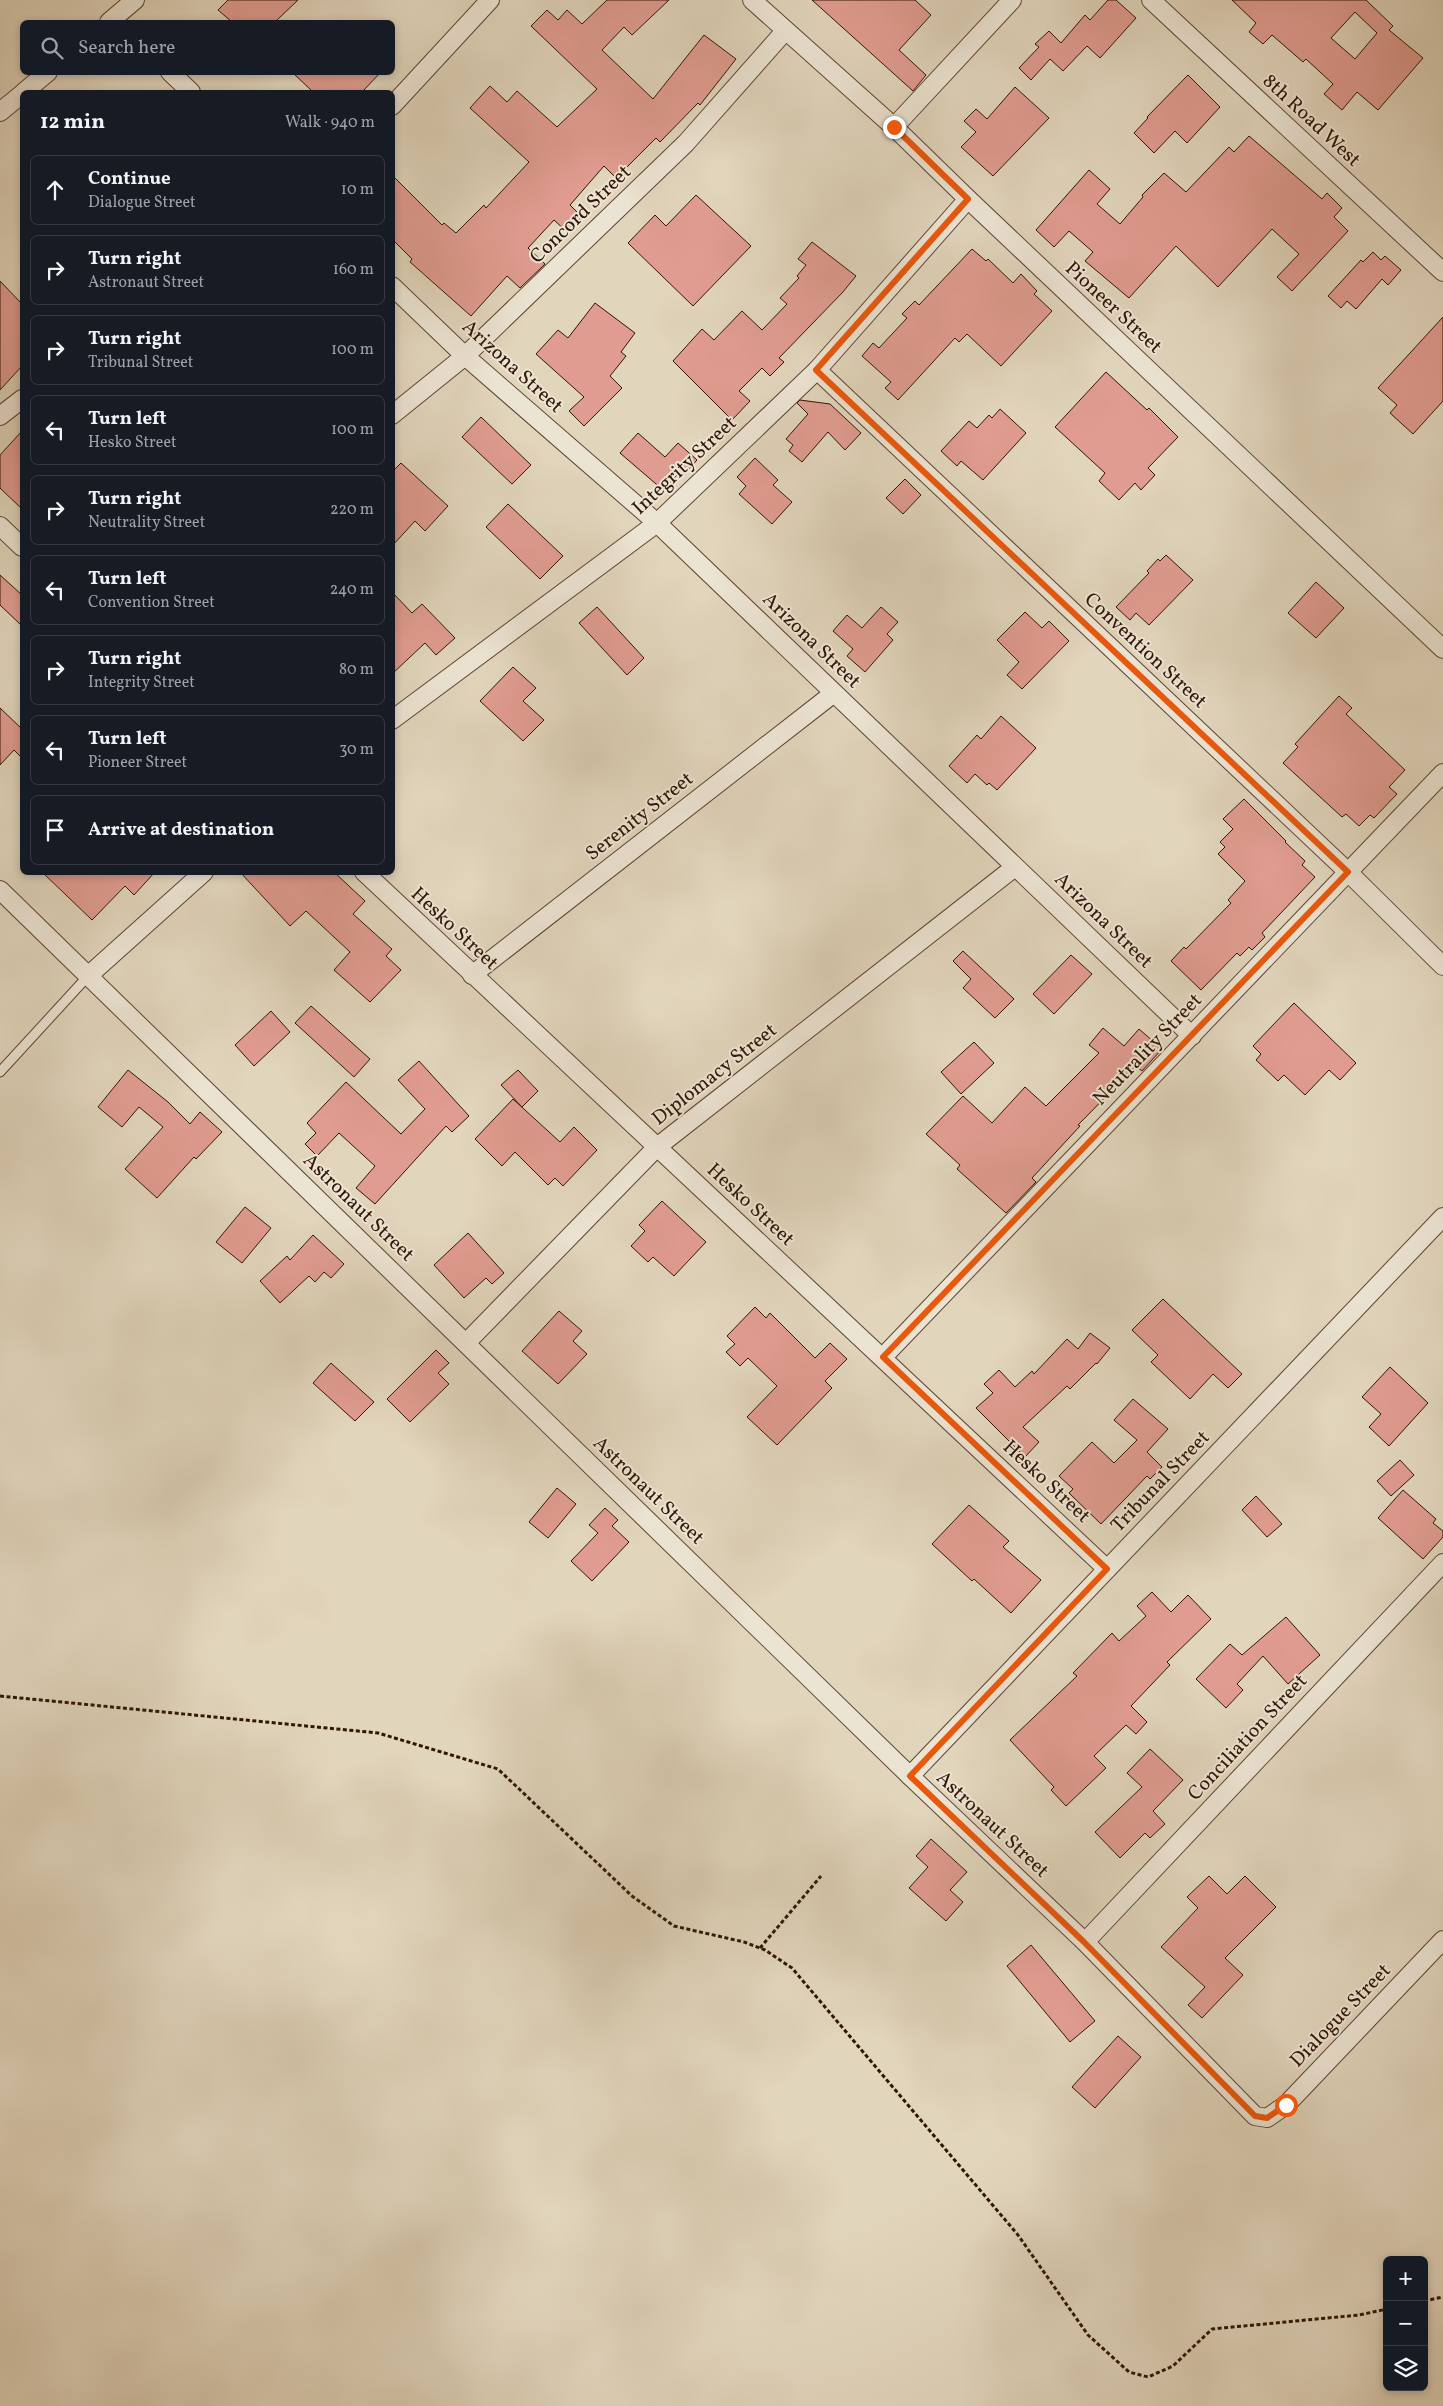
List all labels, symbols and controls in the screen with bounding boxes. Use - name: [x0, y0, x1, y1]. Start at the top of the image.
- search box: [20, 20, 395, 75]
- icon: search: [38, 34, 66, 62]
- text: Search here: [78, 35, 175, 61]
- street label: 8th Road West: [1256, 68, 1366, 174]
- text: 12 min: [40, 108, 105, 137]
- text: Walk · 940 m: [285, 112, 375, 134]
- route end: [883, 116, 906, 139]
- street label: Concord Street: [524, 159, 638, 271]
- text: Continue: [88, 166, 171, 192]
- icon: ahead: [41, 176, 69, 204]
- text: 10 m: [341, 179, 374, 201]
- text: Dialogue Street: [88, 192, 196, 214]
- text: Turn right: [88, 246, 181, 272]
- street label: Pioneer Street: [1058, 255, 1168, 361]
- icon: right: [41, 256, 69, 284]
- text: 160 m: [333, 259, 374, 281]
- text: Astronaut Street: [88, 272, 204, 294]
- street label: Arizona Street: [455, 314, 569, 420]
- text: Turn right: [88, 326, 181, 352]
- icon: right: [41, 336, 69, 364]
- text: 100 m: [331, 339, 374, 361]
- text: Tribunal Street: [88, 352, 193, 374]
- text: Turn left: [88, 406, 167, 432]
- street label: Integrity Street: [627, 410, 743, 522]
- icon: left: [41, 416, 69, 444]
- text: 100 m: [331, 419, 374, 441]
- text: Hesko Street: [88, 432, 177, 454]
- text: Turn right: [88, 486, 181, 512]
- icon: right: [41, 496, 69, 524]
- text: 220 m: [330, 499, 374, 521]
- text: Neutrality Street: [88, 512, 205, 534]
- text: Turn left: [88, 566, 167, 592]
- icon: left: [41, 576, 69, 604]
- text: 240 m: [330, 579, 374, 601]
- street label: Arizona Street: [755, 587, 867, 695]
- street label: Convention Street: [1077, 587, 1213, 715]
- text: Convention Street: [88, 592, 215, 614]
- text: Turn right: [88, 646, 181, 672]
- icon: right: [41, 656, 69, 684]
- text: 80 m: [339, 659, 374, 681]
- text: Integrity Street: [88, 672, 195, 694]
- text: Turn left: [88, 726, 167, 752]
- icon: left: [41, 736, 69, 764]
- text: 30 m: [339, 739, 374, 761]
- text: Pioneer Street: [88, 752, 187, 774]
- street label: Serenity Street: [580, 766, 700, 868]
- icon: arrive: [41, 816, 69, 844]
- text: Arrive at destination: [88, 817, 274, 843]
- street label: Arizona Street: [1047, 867, 1159, 975]
- street label: Hesko Street: [404, 881, 504, 977]
- street label: Neutrality Street: [1087, 988, 1209, 1112]
- street label: Diplomacy Street: [647, 1017, 783, 1133]
- street label: Astronaut Street: [296, 1147, 420, 1269]
- street label: Hesko Street: [700, 1157, 800, 1253]
- street label: Tribunal Street: [1105, 1425, 1217, 1539]
- street label: Astronaut Street: [586, 1430, 710, 1552]
- street label: Hesko Street: [996, 1434, 1096, 1530]
- street label: Conciliation Street: [1182, 1668, 1314, 1808]
- street label: Astronaut Street: [929, 1765, 1055, 1885]
- street label: Dialogue Street: [1284, 1958, 1398, 2074]
- route start: [1275, 2094, 1298, 2117]
- map controls: [1383, 2256, 1428, 2391]
- button: +: [1383, 2256, 1428, 2301]
- button: −: [1383, 2301, 1428, 2346]
- button: layers: [1383, 2346, 1428, 2391]

